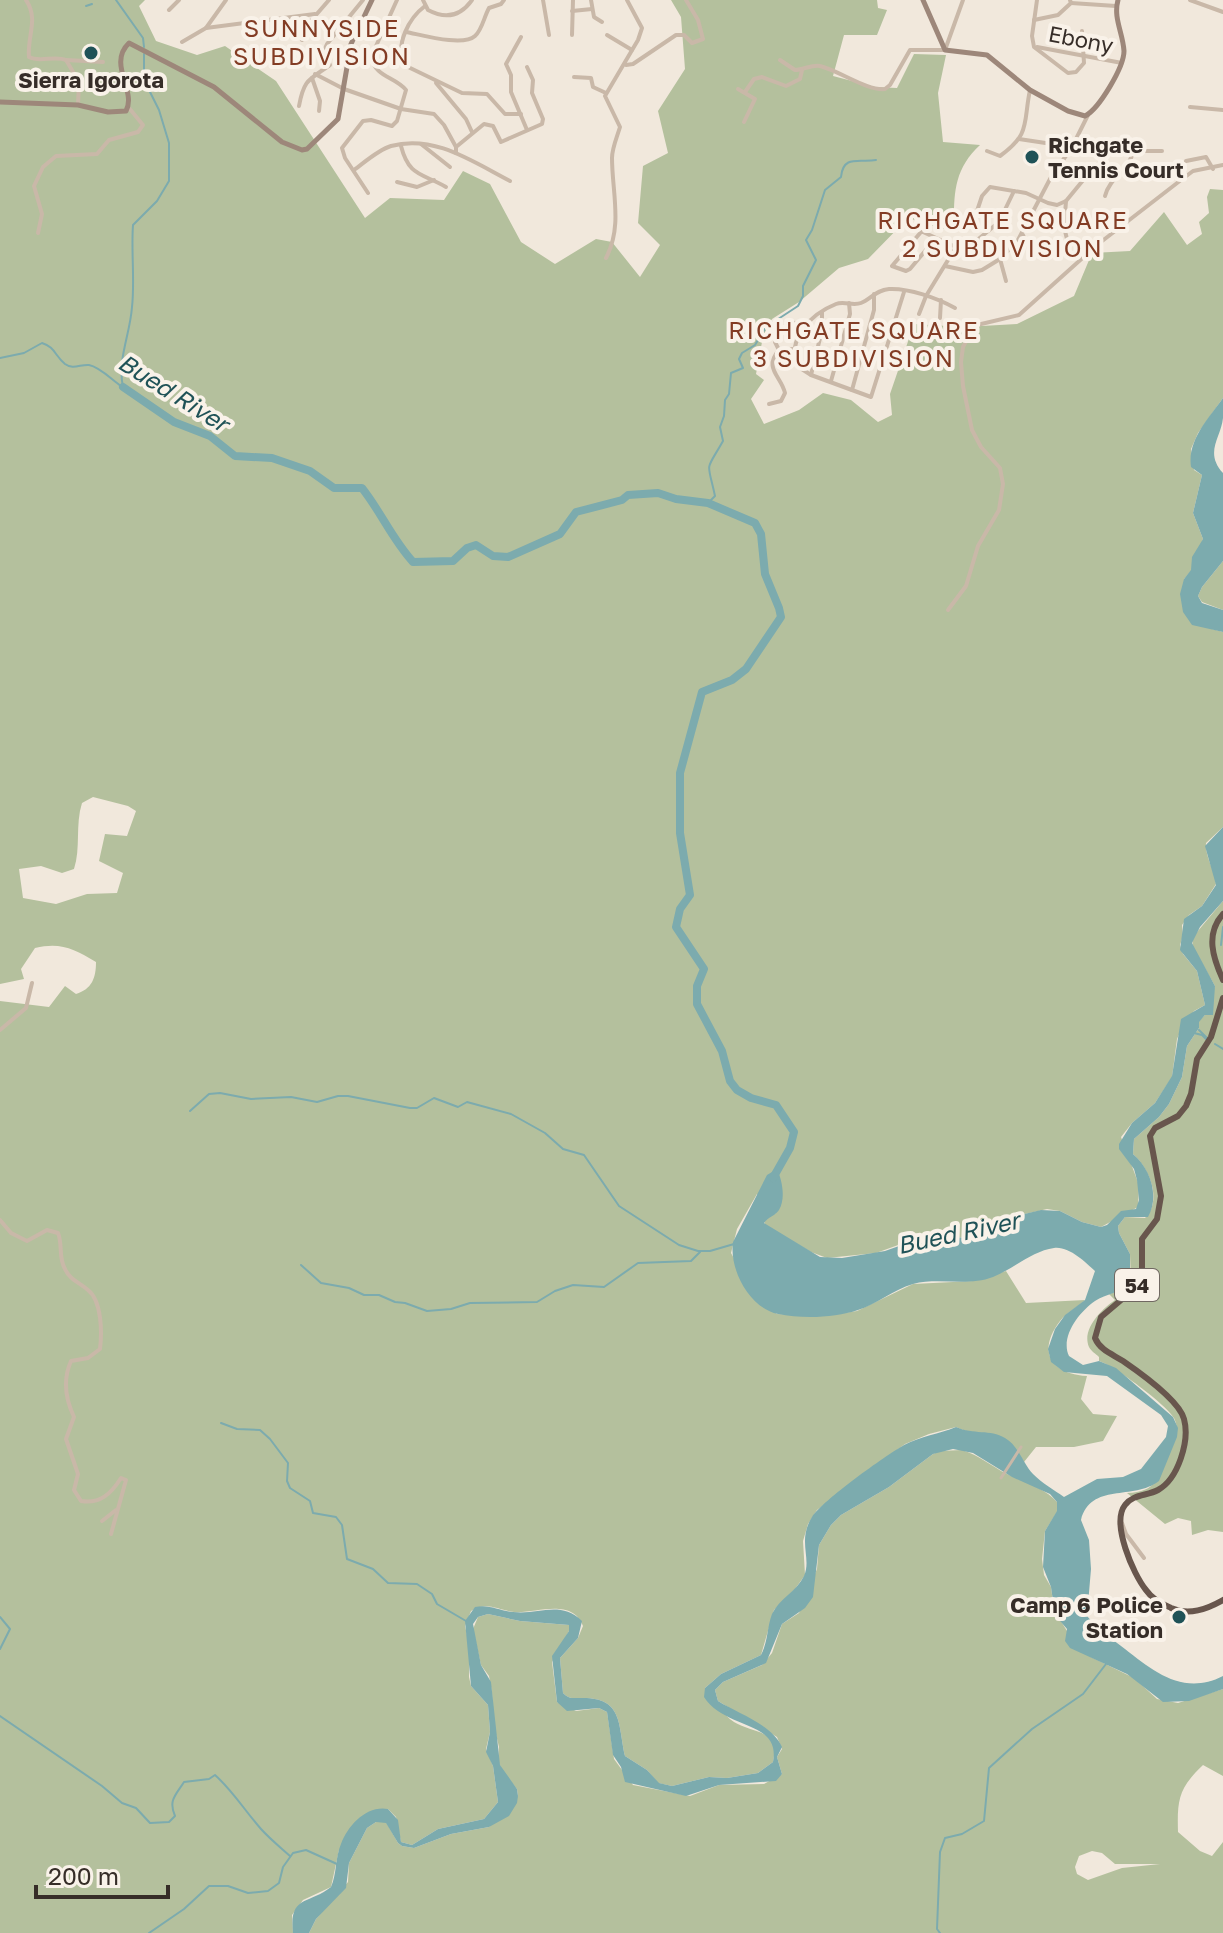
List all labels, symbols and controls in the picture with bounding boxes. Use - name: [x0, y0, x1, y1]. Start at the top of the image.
- district label: SUNNYSIDE SUBDIVISION: [233, 13, 411, 70]
- street label: Ebony: [1046, 19, 1116, 59]
- marker: Sierra Igorota: [82, 44, 100, 62]
- place label: Sierra Igorota: [18, 66, 164, 93]
- place label: Richgate Tennis Court: [1048, 131, 1184, 183]
- marker: Richgate Tennis Court: [1023, 148, 1041, 166]
- district label: RICHGATE SQUARE 2 SUBDIVISION: [877, 205, 1129, 262]
- district label: RICHGATE SQUARE 3 SUBDIVISION: [728, 315, 980, 372]
- water label: Bued River: [114, 347, 237, 439]
- water label: Bued River: [894, 1204, 1025, 1259]
- road number: 54: [1115, 1269, 1159, 1301]
- place label: Camp 6 Police Station: [1010, 1591, 1163, 1643]
- marker: Camp 6 Police Station: [1170, 1608, 1188, 1626]
- scale bar: [36, 1849, 168, 1899]
- text: 200 m: [48, 1861, 119, 1890]

